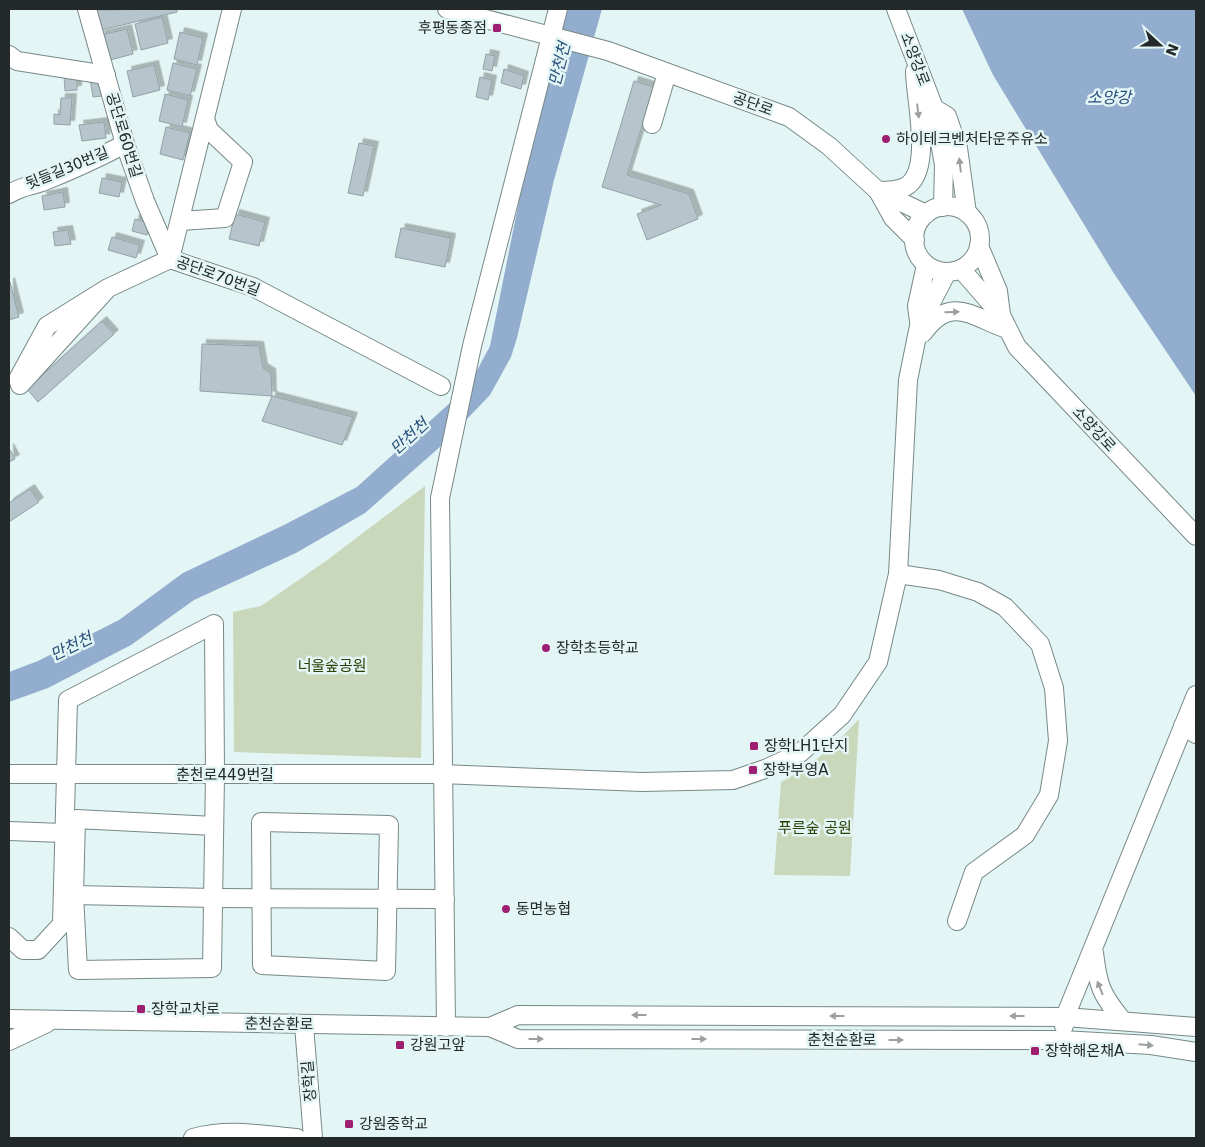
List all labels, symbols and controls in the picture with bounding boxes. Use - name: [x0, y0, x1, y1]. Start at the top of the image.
- place label: 후평동종점: [418, 19, 487, 37]
- north arrow: [1135, 20, 1185, 70]
- marker: 후평동종점: [491, 22, 503, 34]
- street label: 소양강로: [897, 30, 933, 88]
- water label: 만천천: [545, 38, 575, 88]
- text: N: [1163, 41, 1182, 58]
- street label: 공단로: [730, 88, 776, 120]
- water label: 소양강: [1087, 88, 1133, 107]
- street label: 공단로60번길: [103, 90, 145, 180]
- one-way arrow: [914, 103, 922, 119]
- place label: 하이테크벤처타운주유소: [896, 130, 1048, 148]
- marker: 하이테크벤처타운주유소: [880, 133, 892, 145]
- street label: 뒷들길30번길: [23, 143, 111, 193]
- one-way arrow: [956, 157, 964, 173]
- street label: 공단로70번길: [174, 252, 262, 300]
- one-way arrow: [944, 308, 960, 316]
- street label: 소양강로: [1069, 403, 1119, 455]
- water label: 만천천: [387, 413, 434, 458]
- water label: 만천천: [47, 627, 97, 665]
- place label: 장학초등학교: [556, 639, 639, 657]
- marker: 장학초등학교: [540, 642, 552, 654]
- park label: 너울숲공원: [297, 657, 367, 675]
- place label: 장학LH1단지: [764, 737, 848, 755]
- marker: 장학LH1단지: [748, 740, 760, 752]
- place label: 장학부영A: [763, 761, 829, 779]
- marker: 장학부영A: [747, 764, 759, 776]
- street label: 춘천로449번길: [176, 766, 274, 784]
- park label: 푸른숲 공원: [778, 819, 852, 837]
- place label: 동면농협: [516, 900, 571, 918]
- marker: 동면농협: [500, 903, 512, 915]
- one-way arrow: [1096, 981, 1104, 995]
- place label: 장학교차로: [151, 1000, 220, 1018]
- marker: 장학교차로: [135, 1003, 147, 1015]
- one-way arrow: [631, 1011, 647, 1019]
- one-way arrow: [828, 1012, 844, 1020]
- one-way arrow: [1008, 1012, 1024, 1020]
- street label: 춘천순환로: [244, 1014, 314, 1034]
- street label: 춘천순환로: [807, 1031, 877, 1049]
- one-way arrow: [528, 1035, 544, 1043]
- one-way arrow: [691, 1035, 707, 1043]
- place label: 강원고앞: [410, 1036, 465, 1054]
- one-way arrow: [888, 1036, 904, 1044]
- marker: 강원고앞: [394, 1039, 406, 1051]
- one-way arrow: [1138, 1041, 1154, 1049]
- place label: 장학해온채A: [1045, 1042, 1125, 1060]
- marker: 장학해온채A: [1029, 1045, 1041, 1057]
- street label: 장학길: [298, 1060, 320, 1102]
- place label: 강원중학교: [359, 1115, 428, 1133]
- marker: 강원중학교: [343, 1118, 355, 1130]

